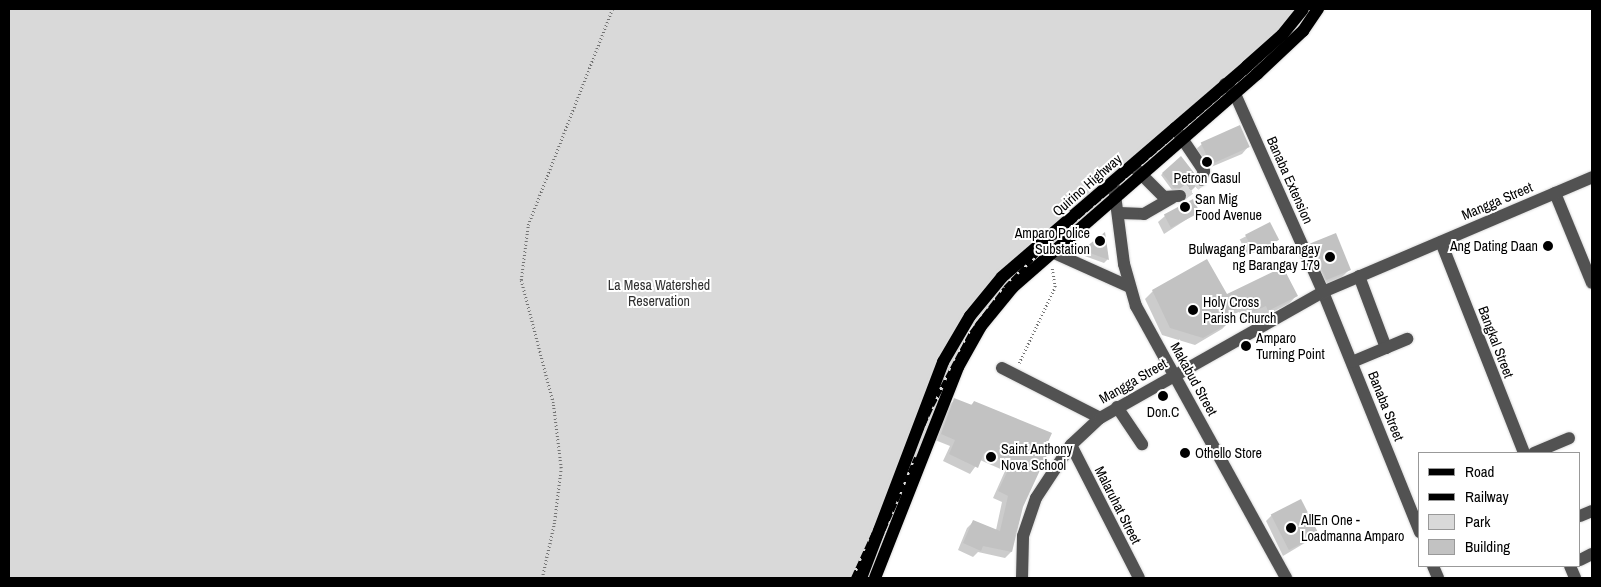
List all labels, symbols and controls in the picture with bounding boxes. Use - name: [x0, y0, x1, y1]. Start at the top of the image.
- street label: Banaba Extension: [1263, 134, 1317, 226]
- street label: Quirino Highway: [1049, 150, 1125, 220]
- marker: Petron Gasul: [1201, 156, 1213, 168]
- place label: Petron Gasul: [1173, 170, 1241, 186]
- street label: Mangga Street: [1459, 179, 1535, 223]
- place label: San Mig Food Avenue: [1195, 191, 1263, 223]
- marker: San Mig Food Avenue: [1179, 201, 1191, 213]
- place label: Amparo Police Substation: [1015, 225, 1090, 258]
- marker: Amparo Police Substation: [1094, 235, 1106, 247]
- place label: Ang Dating Daan: [1450, 238, 1538, 254]
- marker: Ang Dating Daan: [1542, 240, 1554, 252]
- place label: Bulwagang Pambarangay ng Barangay 179: [1189, 241, 1320, 274]
- marker: Bulwagang Pambarangay ng Barangay 179: [1324, 251, 1336, 263]
- park label: La Mesa Watershed Reservation: [608, 277, 710, 310]
- place label: Holy Cross Parish Church: [1203, 294, 1276, 326]
- marker: Holy Cross Parish Church: [1187, 304, 1199, 316]
- street label: Bangkal Street: [1475, 304, 1517, 380]
- place label: Amparo Turning Point: [1256, 330, 1325, 362]
- street label: Makabud Street: [1167, 339, 1221, 419]
- marker: Amparo Turning Point: [1240, 340, 1252, 352]
- street label: Mangga Street: [1096, 355, 1170, 407]
- street label: Banaba Street: [1364, 369, 1408, 443]
- marker: Don.C: [1157, 390, 1169, 402]
- place label: Don.C: [1147, 404, 1179, 420]
- place label: Saint Anthony Nova School: [1001, 441, 1073, 474]
- place label: Othello Store: [1195, 445, 1262, 461]
- marker: Othello Store: [1179, 447, 1191, 459]
- marker: Saint Anthony Nova School: [985, 451, 997, 463]
- legend: [1418, 452, 1581, 567]
- text: Road: [1465, 461, 1494, 482]
- street label: Malaruhat Street: [1091, 463, 1145, 547]
- text: Railway: [1465, 486, 1509, 507]
- text: Park: [1465, 511, 1490, 532]
- place label: AllEn One - Loadmanna Amparo: [1301, 512, 1405, 544]
- marker: AllEn One - Loadmanna Amparo: [1285, 522, 1297, 534]
- text: Building: [1465, 536, 1510, 557]

